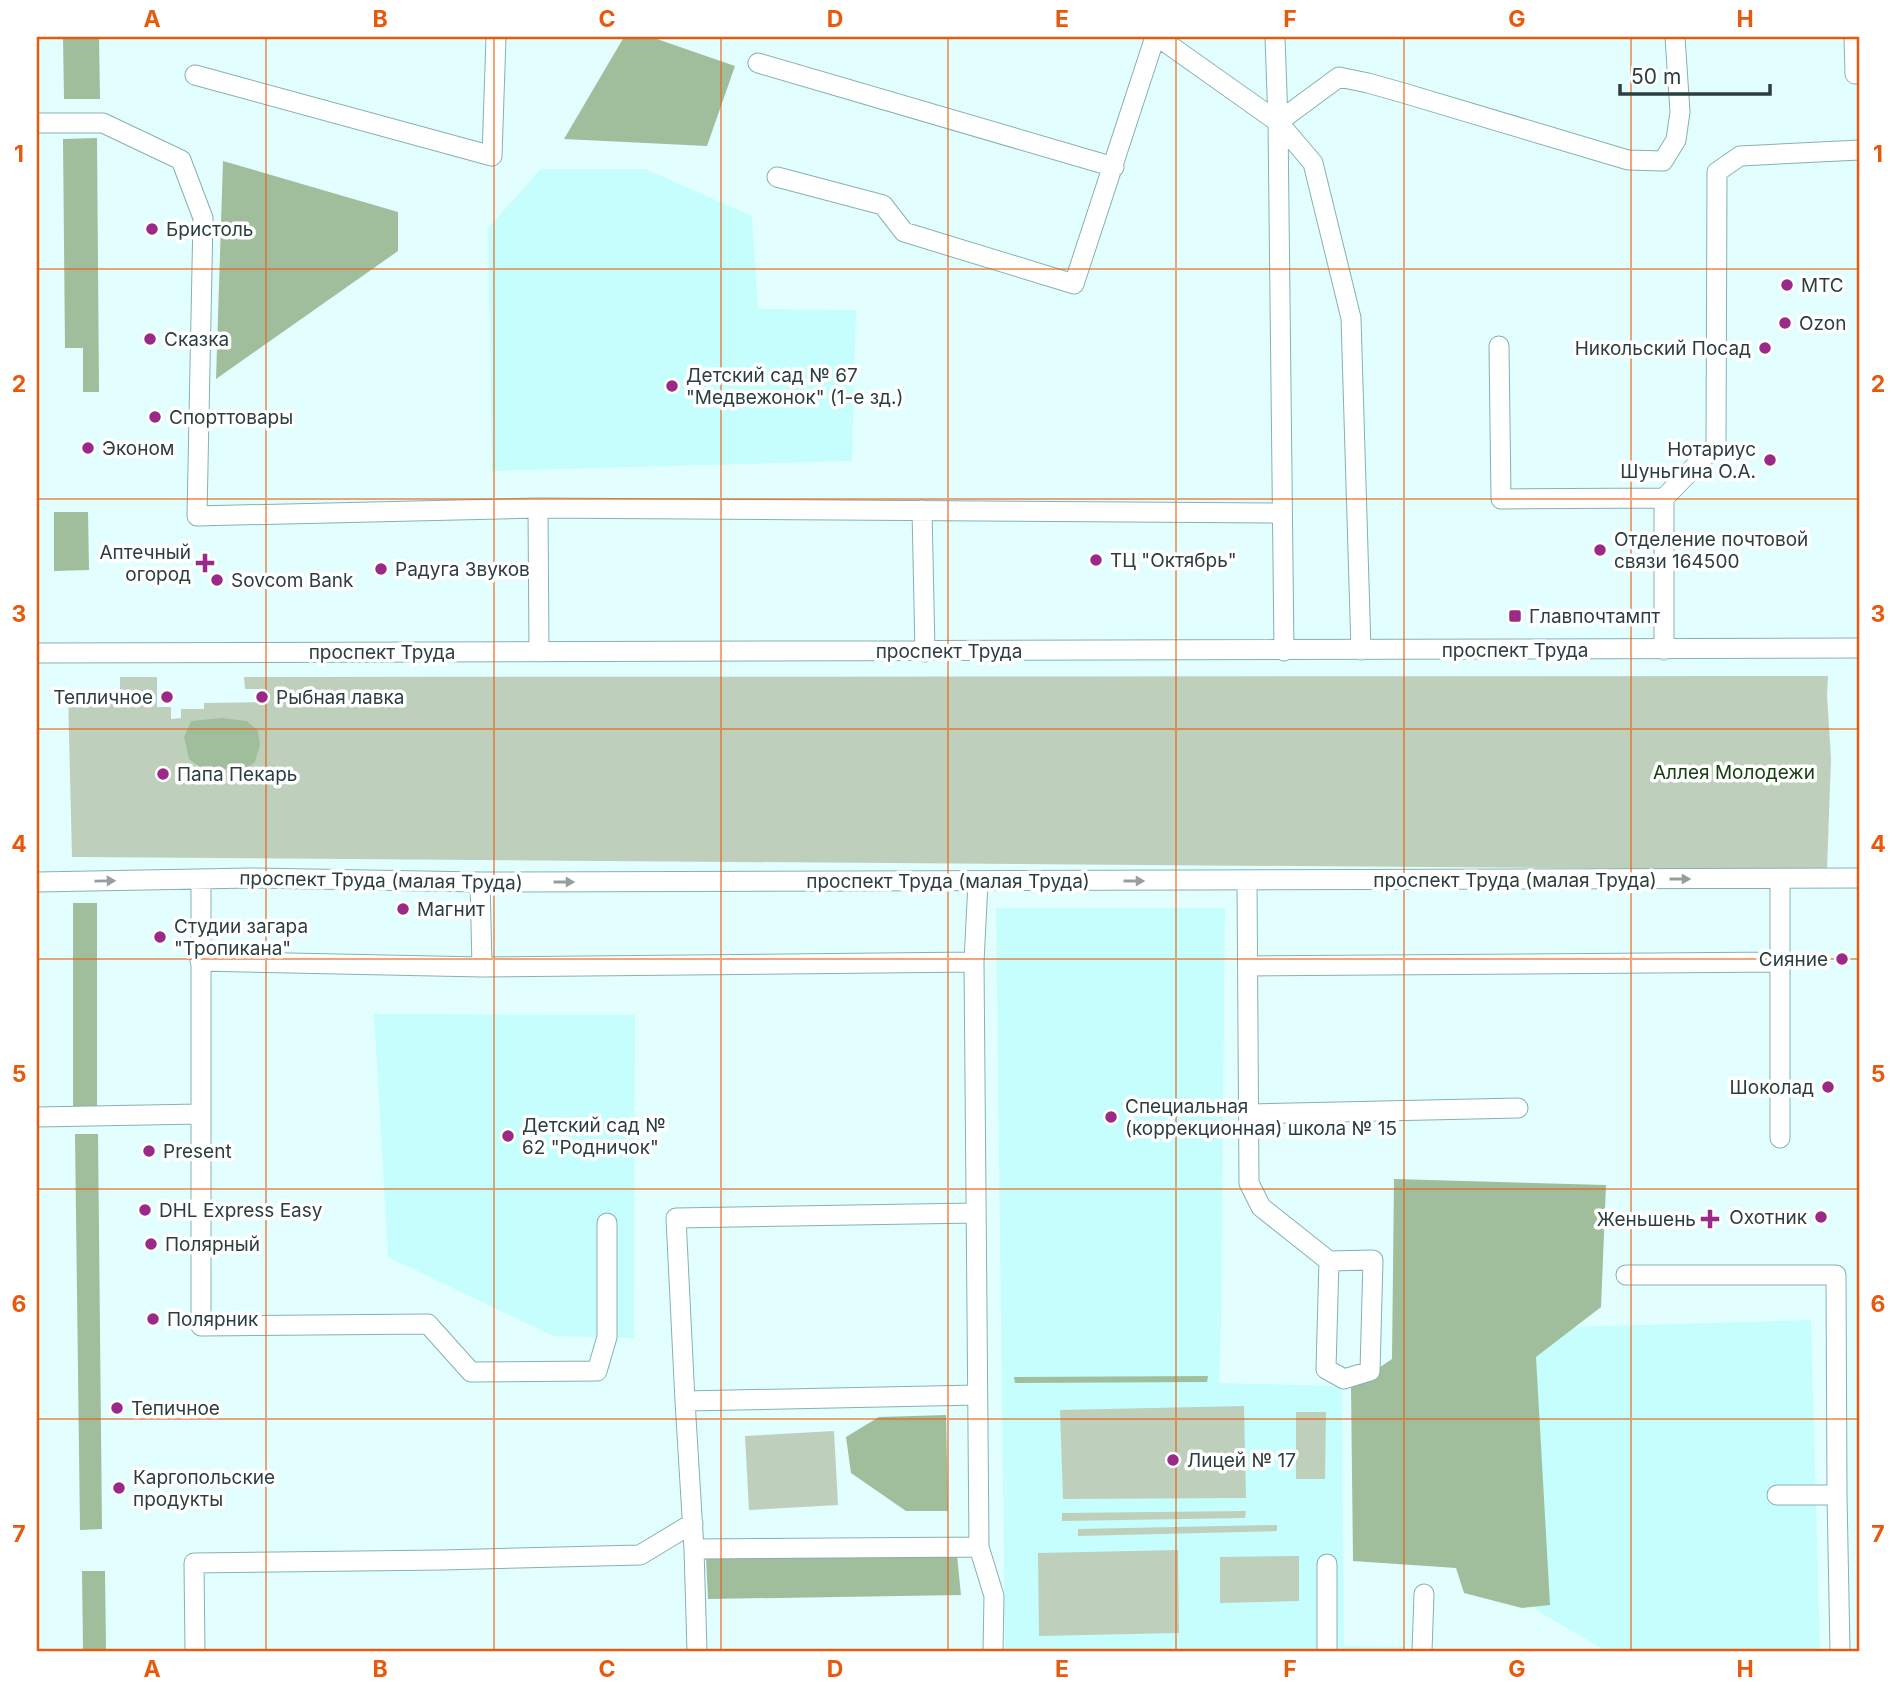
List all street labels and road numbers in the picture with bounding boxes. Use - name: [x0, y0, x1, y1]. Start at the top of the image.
- street label: проспект Труда: [1442, 639, 1588, 662]
- street label: проспект Труда: [876, 640, 1022, 663]
- street label: проспект Труда: [309, 641, 455, 664]
- street label: проспект Труда (малая Труда): [239, 867, 523, 894]
- street label: проспект Труда (малая Труда): [1373, 869, 1657, 892]
- street label: проспект Труда (малая Труда): [806, 870, 1090, 893]

